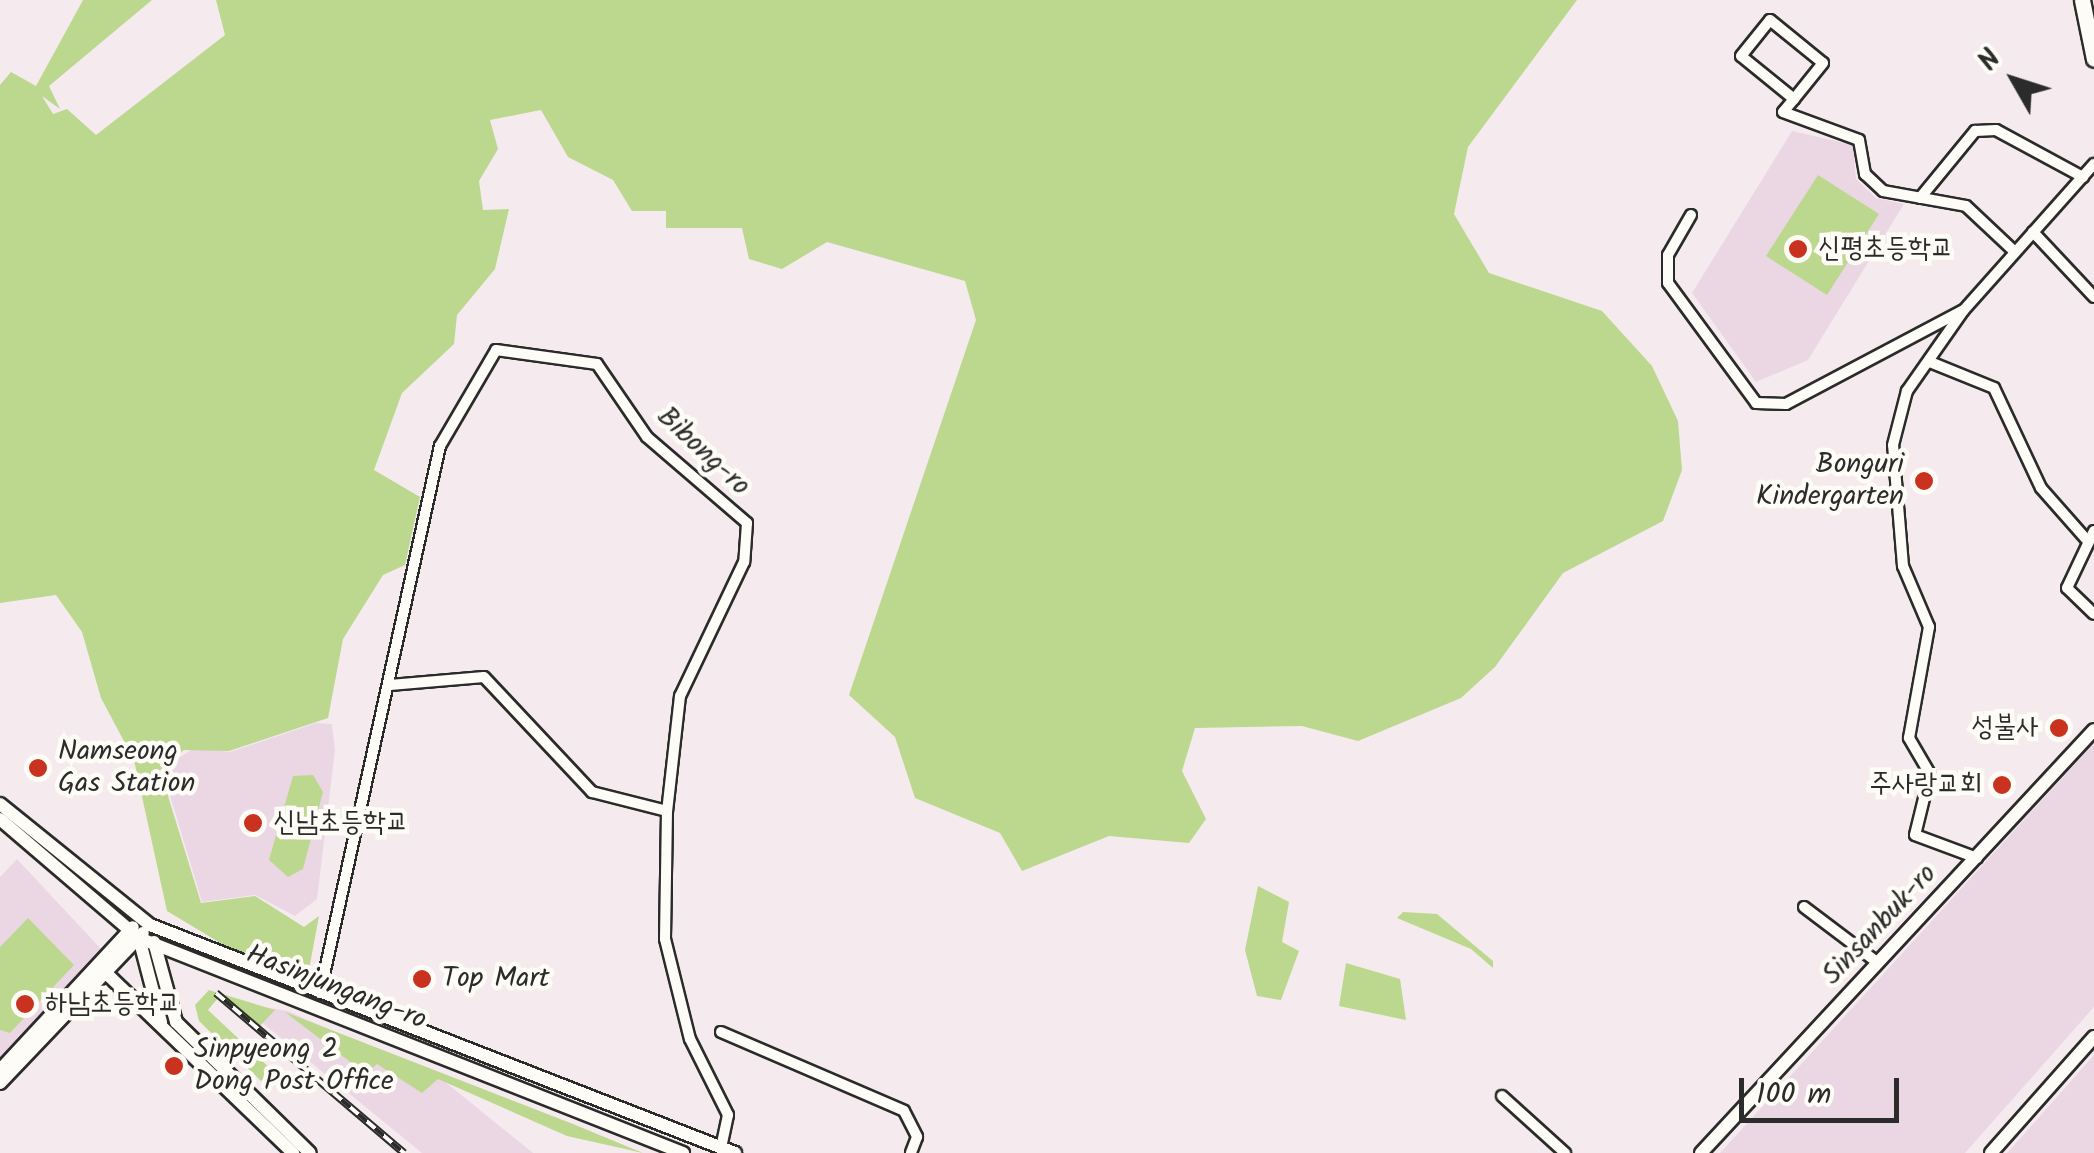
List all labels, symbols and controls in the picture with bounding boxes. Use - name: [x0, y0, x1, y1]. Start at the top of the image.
- north arrow: [1964, 30, 2064, 130]
- text: N: [1967, 40, 2013, 82]
- place label: 신평초등학교: [1818, 232, 1953, 266]
- marker: 신평초등학교: [1787, 238, 1809, 260]
- street label: Bibong-ro: [650, 401, 756, 503]
- place label: Bonguri Kindergarten: [1756, 448, 1904, 514]
- marker: Bonguri Kindergarten: [1913, 470, 1935, 492]
- place label: 성불사: [1971, 711, 2039, 745]
- marker: 성불사: [2048, 717, 2070, 739]
- place label: Namseong Gas Station: [58, 735, 195, 801]
- marker: Namseong Gas Station: [27, 757, 49, 779]
- place label: 주사랑교회: [1869, 768, 1982, 802]
- marker: 주사랑교회: [1991, 774, 2013, 796]
- place label: 신남초등학교: [273, 806, 408, 840]
- marker: 신남초등학교: [242, 812, 264, 834]
- street label: Sinsanbuk-ro: [1816, 858, 1944, 992]
- street label: Hasinjungang-ro: [241, 938, 431, 1038]
- place label: Top Mart: [442, 962, 550, 996]
- marker: Top Mart: [411, 968, 433, 990]
- place label: 하남초등학교: [45, 987, 180, 1021]
- marker: 하남초등학교: [14, 993, 36, 1015]
- place label: Sinpyeong 2 Dong Post Office: [194, 1033, 394, 1099]
- marker: Sinpyeong 2 Dong Post Office: [163, 1055, 185, 1077]
- scale bar: [1744, 1058, 1904, 1120]
- text: 100 m: [1756, 1071, 1831, 1119]

